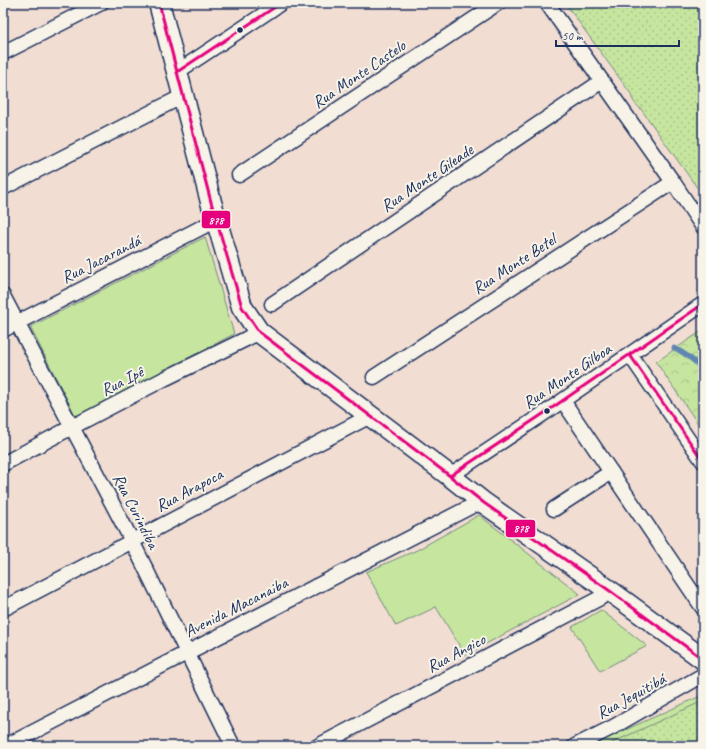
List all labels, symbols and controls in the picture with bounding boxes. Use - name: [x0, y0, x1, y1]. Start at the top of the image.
- scale bar: [556, 22, 679, 48]
- unlabelled marker: [235, 25, 245, 35]
- text: 50 m: [562, 28, 584, 44]
- street label: Rua Monte Castelo: [308, 35, 410, 113]
- street label: Rua Monte Gileade: [377, 139, 478, 217]
- line badge: 878: [201, 210, 231, 229]
- text: 878: [209, 213, 225, 227]
- street label: Rua Monte Betel: [468, 228, 562, 299]
- street label: Rua Jacarandá: [58, 229, 146, 288]
- street label: Rua Monte Gilboa: [519, 338, 617, 413]
- street label: Rua Ipê: [97, 360, 149, 401]
- unlabelled marker: [542, 406, 552, 416]
- street label: Rua Arapoca: [152, 463, 227, 516]
- street label: Rua Curindiba: [108, 470, 165, 554]
- line badge: 878: [505, 519, 536, 538]
- text: 878: [514, 521, 530, 535]
- street label: Avenida Macanaiba: [181, 572, 292, 642]
- street label: Rua Angico: [423, 628, 490, 677]
- street label: Rua Jequitibá: [593, 668, 671, 724]

